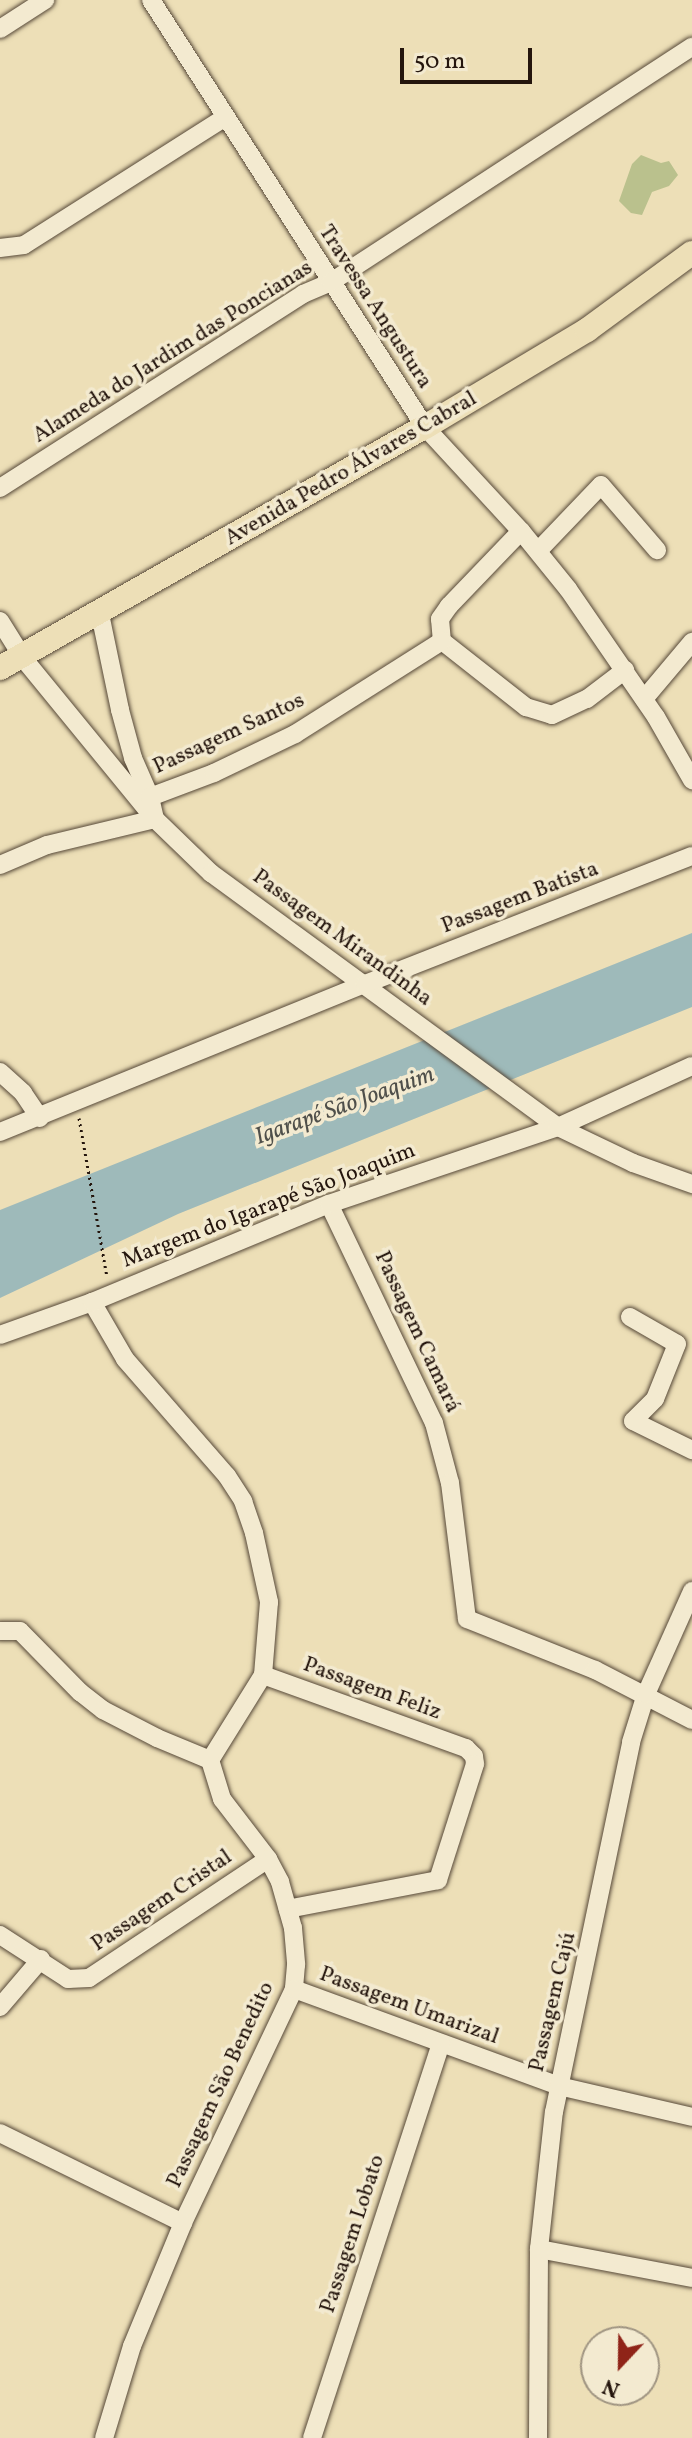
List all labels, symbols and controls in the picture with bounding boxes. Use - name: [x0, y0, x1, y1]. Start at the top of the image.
- scale bar: [404, 32, 536, 82]
- text: 50 m: [414, 45, 466, 79]
- street label: Travessa Angustura: [312, 220, 438, 394]
- street label: Alameda do Jardim das Poncianas: [28, 255, 318, 449]
- street label: Avenida Pedro Álvares Cabral: [220, 386, 482, 552]
- street label: Passagem Santos: [149, 687, 309, 781]
- street label: Passagem Batista: [438, 856, 602, 940]
- street label: Passagem Mirandinha: [247, 864, 437, 1012]
- water label: Igarapé São Joaquim: [251, 1061, 439, 1153]
- street label: Margem do Igarapé São Joaquim: [119, 1138, 419, 1274]
- street label: Passagem Camará: [368, 1247, 466, 1417]
- street label: Passagem Feliz: [299, 1652, 445, 1726]
- street label: Passagem Cristal: [87, 1844, 237, 1958]
- street label: Passagem Cajú: [524, 1929, 582, 2075]
- street label: Passagem Umarizal: [316, 1961, 502, 2051]
- street label: Passagem São Benedito: [162, 1978, 280, 2192]
- street label: Passagem Lobato: [315, 2152, 391, 2316]
- north arrow: [580, 2326, 660, 2406]
- text: N: [598, 2369, 625, 2404]

